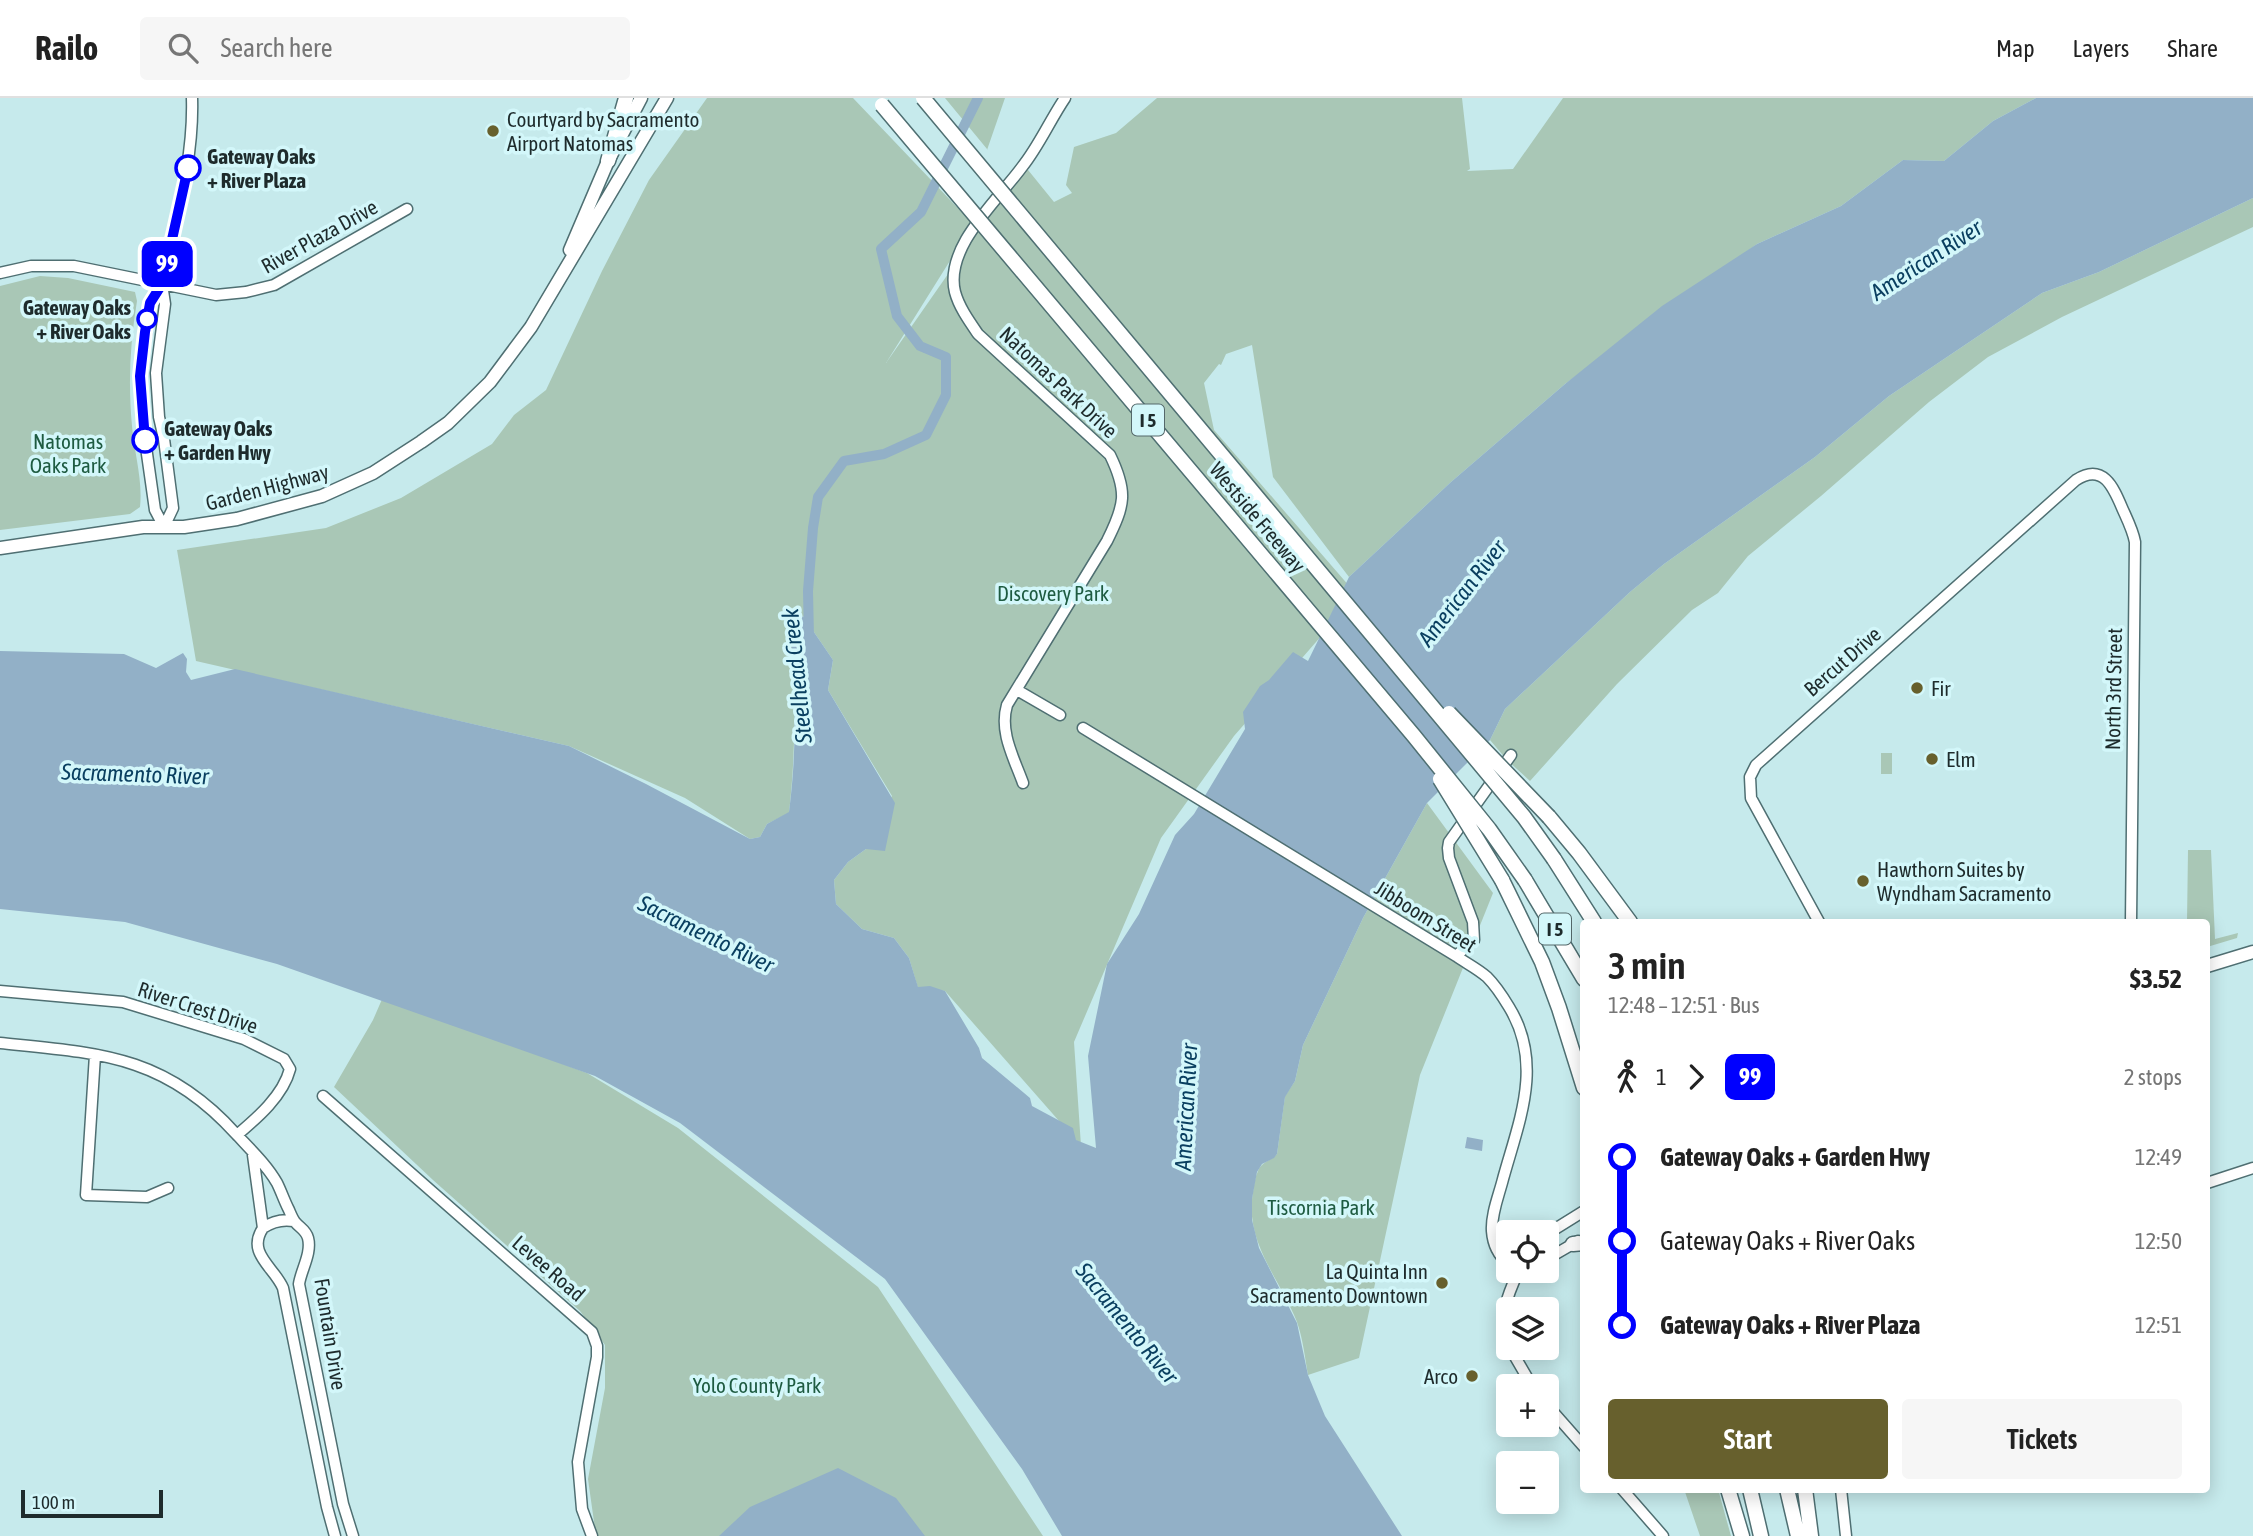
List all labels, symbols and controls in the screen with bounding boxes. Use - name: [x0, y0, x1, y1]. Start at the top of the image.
- search box: [140, 17, 630, 80]
- text: Railo: [35, 29, 98, 67]
- icon: search: [164, 29, 202, 67]
- text: Search here: [220, 33, 333, 63]
- text: Map: [1996, 35, 2035, 62]
- text: Layers: [2073, 35, 2129, 62]
- text: Share: [2167, 35, 2218, 62]
- place label: Courtyard by Sacramento Airport Natomas: [507, 107, 699, 155]
- marker: Courtyard by Sacramento Airport Natomas: [485, 123, 501, 139]
- place label: Gateway Oaks + River Plaza: [207, 144, 316, 192]
- marker: Gateway Oaks + River Plaza: [175, 155, 201, 181]
- street label: River Plaza Drive: [257, 194, 381, 278]
- water label: American River: [1865, 214, 1987, 306]
- line badge: 99: [136, 241, 198, 287]
- text: 99: [156, 250, 178, 277]
- place label: Gateway Oaks + River Oaks: [23, 295, 132, 343]
- marker: Gateway Oaks + River Oaks: [137, 309, 157, 329]
- street label: Natomas Park Drive: [995, 321, 1123, 443]
- road number: I 5: [1132, 404, 1164, 436]
- place label: Gateway Oaks + Garden Hwy: [164, 416, 273, 464]
- marker: Gateway Oaks + Garden Hwy: [132, 427, 158, 453]
- park label: Natomas Oaks Park: [30, 429, 106, 477]
- street label: Westside Freeway: [1205, 457, 1311, 577]
- street label: Garden Highway: [203, 459, 332, 515]
- water label: American River: [1412, 534, 1512, 652]
- park label: Discovery Park: [997, 581, 1109, 605]
- water label: Steelhead Creek: [777, 606, 817, 746]
- street label: Bercut Drive: [1799, 621, 1885, 701]
- street label: North 3rd Street: [2100, 628, 2126, 750]
- place label: Fir: [1931, 676, 1951, 700]
- marker: Fir: [1909, 680, 1925, 696]
- place label: Elm: [1946, 747, 1976, 771]
- marker: Elm: [1924, 751, 1940, 767]
- water label: Sacramento River: [60, 758, 210, 790]
- place label: Hawthorn Suites by Wyndham Sacramento: [1877, 857, 2051, 905]
- marker: Hawthorn Suites by Wyndham Sacramento: [1855, 873, 1871, 889]
- street label: Jibboom Street: [1371, 875, 1481, 957]
- water label: Sacramento River: [633, 890, 779, 979]
- road number: I 5: [1539, 914, 1571, 944]
- text: 3 min: [1608, 944, 1686, 987]
- text: $3.52: [2130, 964, 2182, 994]
- street label: River Crest Drive: [135, 976, 261, 1038]
- text: 12:48 – 12:51 · Bus: [1608, 992, 1760, 1018]
- water label: American River: [1170, 1042, 1202, 1172]
- icon: walk: [1608, 1058, 1646, 1096]
- icon: forward: [1677, 1058, 1715, 1096]
- text: 99: [1739, 1063, 1761, 1090]
- text: 1: [1656, 1064, 1667, 1090]
- text: 2 stops: [2124, 1064, 2182, 1090]
- text: Gateway Oaks + Garden Hwy: [1660, 1142, 1930, 1172]
- text: 12:49: [2135, 1144, 2182, 1170]
- park label: Tiscornia Park: [1267, 1195, 1375, 1219]
- map controls: [1496, 1220, 1559, 1514]
- button: locate: [1496, 1220, 1559, 1283]
- text: Gateway Oaks + River Oaks: [1660, 1226, 1915, 1256]
- text: 12:50: [2135, 1228, 2182, 1254]
- street label: Levee Road: [508, 1230, 590, 1306]
- water label: Sacramento River: [1070, 1257, 1184, 1389]
- place label: La Quinta Inn Sacramento Downtown: [1250, 1259, 1428, 1307]
- marker: La Quinta Inn Sacramento Downtown: [1434, 1275, 1450, 1291]
- street label: Fountain Drive: [310, 1276, 352, 1392]
- button: layers: [1496, 1297, 1559, 1360]
- text: Gateway Oaks + River Plaza: [1660, 1310, 1920, 1340]
- text: 12:51: [2135, 1312, 2182, 1338]
- place label: Arco: [1424, 1364, 1458, 1388]
- marker: Arco: [1464, 1368, 1480, 1384]
- park label: Yolo County Park: [693, 1373, 821, 1397]
- button: +: [1496, 1374, 1559, 1437]
- button: Start: [1608, 1399, 1888, 1479]
- button: Tickets: [1902, 1399, 2182, 1479]
- button: −: [1496, 1451, 1559, 1514]
- scale bar: [21, 1487, 163, 1519]
- text: 100 m: [32, 1491, 75, 1513]

